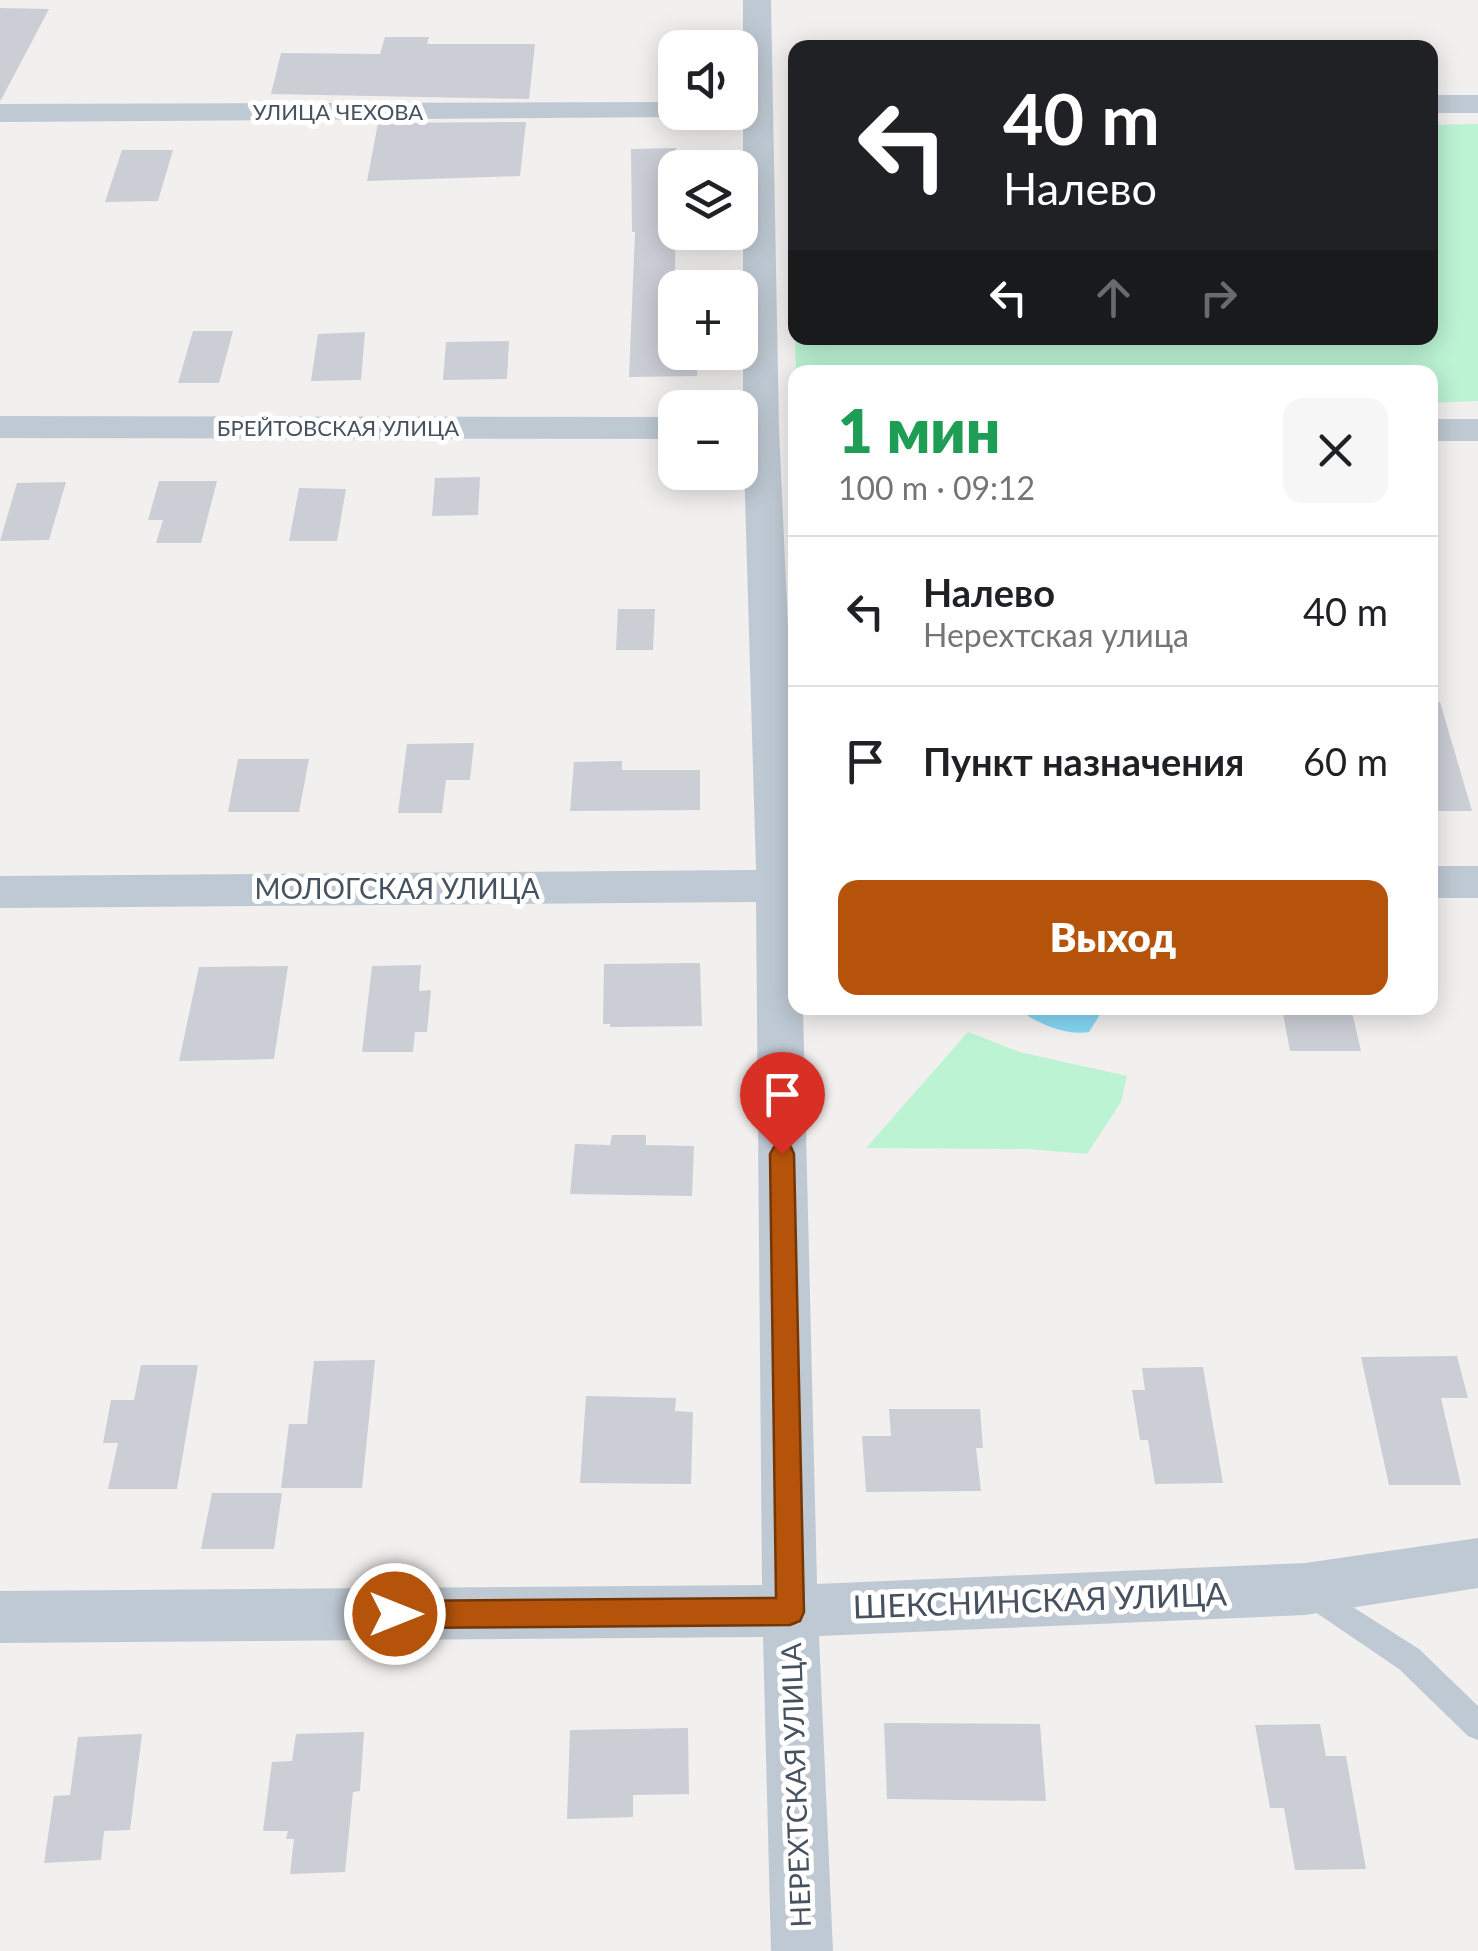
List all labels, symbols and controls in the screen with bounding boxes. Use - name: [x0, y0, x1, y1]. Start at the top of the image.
- map controls: [658, 30, 758, 490]
- button: sound: [658, 30, 758, 130]
- text: 40 m: [1003, 76, 1160, 160]
- icon: left: [838, 80, 968, 210]
- street label: УЛИЦА ЧЕХОВА: [253, 98, 423, 125]
- button: layers: [658, 150, 758, 250]
- text: Налево: [1003, 161, 1157, 215]
- button: +: [658, 270, 758, 370]
- icon: left: [981, 270, 1036, 325]
- icon: ahead: [1086, 270, 1141, 325]
- icon: right: [1191, 270, 1246, 325]
- button: −: [658, 390, 758, 490]
- text: 1 мин: [838, 394, 1000, 466]
- button: close: [1283, 398, 1388, 503]
- street label: БРЕЙТОВСКАЯ УЛИЦА: [217, 414, 459, 441]
- text: 100 m · 09:12: [838, 468, 1035, 507]
- text: Налево: [923, 569, 1055, 615]
- icon: left: [838, 584, 893, 639]
- text: 40 m: [1303, 588, 1388, 634]
- text: Нерехтская улица: [923, 615, 1189, 654]
- icon: arrive: [838, 734, 893, 789]
- text: Пункт назначения: [923, 738, 1244, 784]
- text: 60 m: [1303, 738, 1388, 784]
- street label: МОЛОГСКАЯ УЛИЦА: [254, 871, 540, 905]
- button: Выход: [838, 880, 1388, 995]
- pin: [740, 1052, 825, 1155]
- icon: arrive: [755, 1067, 810, 1122]
- position arrow: [343, 1562, 447, 1666]
- street label: ШЕКСНИНСКАЯ УЛИЦА: [852, 1573, 1228, 1626]
- street label: НЕРЕХТСКАЯ УЛИЦА: [773, 1642, 817, 1928]

